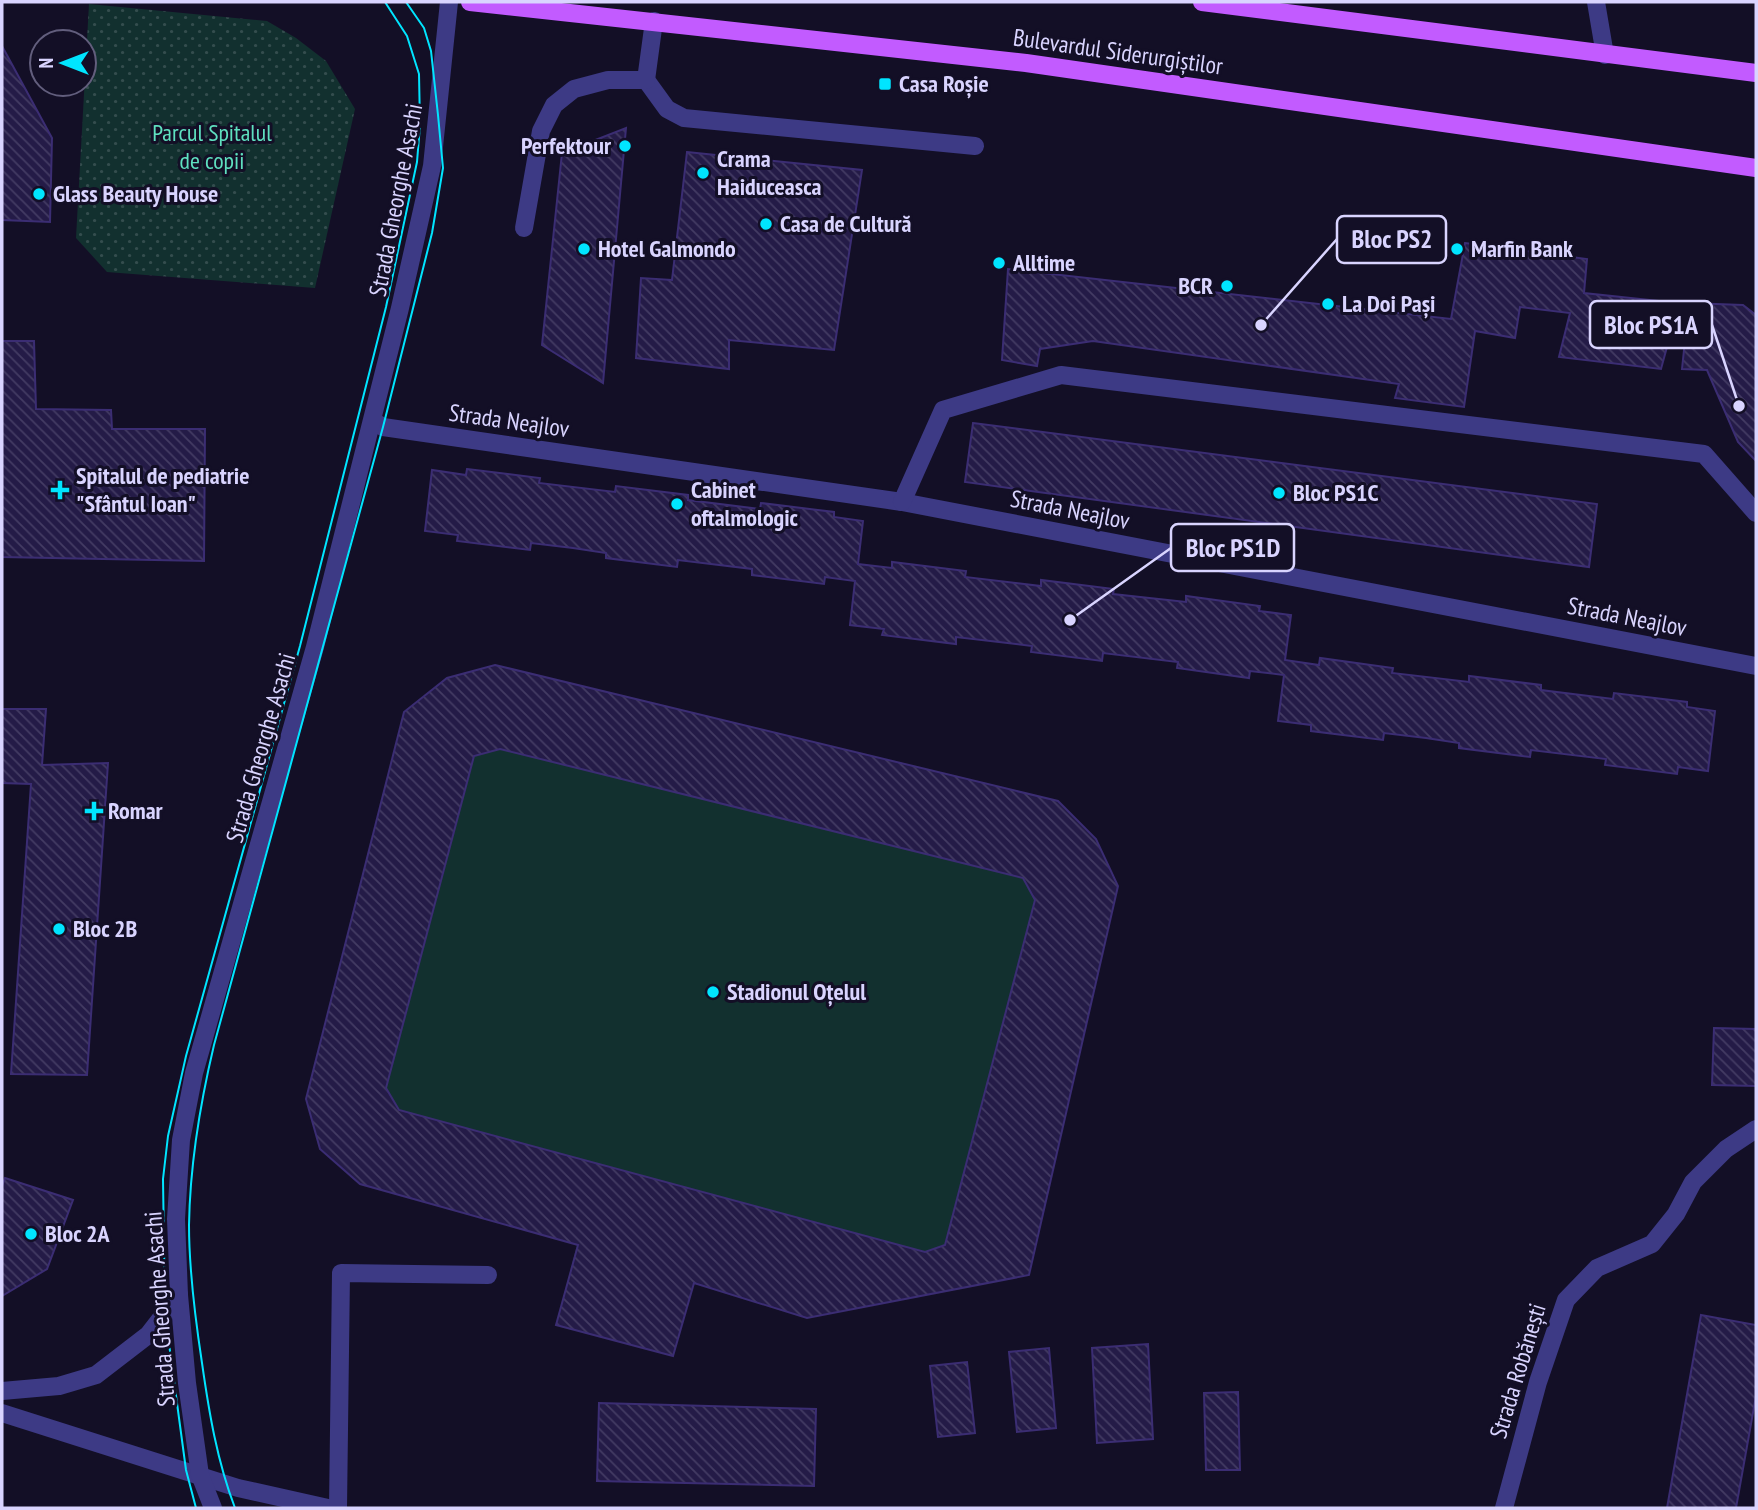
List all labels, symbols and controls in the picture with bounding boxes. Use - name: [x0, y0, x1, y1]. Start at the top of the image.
- street label: Bulevardul Siderurgiștilor: [1011, 21, 1225, 82]
- north arrow: [28, 28, 98, 98]
- text: N: [34, 58, 58, 68]
- place label: Casa Roșie: [899, 68, 989, 99]
- marker: Casa Roșie: [877, 76, 893, 92]
- street label: Strada Gheorghe Asachi: [362, 101, 429, 299]
- park label: Parcul Spitalul de copii: [152, 117, 272, 176]
- place label: Perfektour: [521, 130, 612, 161]
- marker: Perfektour: [617, 138, 633, 154]
- place label: Crama Haiduceasca: [717, 143, 822, 202]
- marker: Crama Haiduceasca: [695, 165, 711, 181]
- place label: Glass Beauty House: [53, 178, 218, 209]
- marker: Glass Beauty House: [31, 186, 47, 202]
- place label: Casa de Cultură: [780, 208, 912, 239]
- marker: Casa de Cultură: [758, 216, 774, 232]
- callout: Bloc PS2: [1337, 216, 1446, 263]
- text: Bloc PS2: [1352, 222, 1432, 255]
- place label: Hotel Galmondo: [598, 233, 736, 264]
- place label: Marfin Bank: [1471, 233, 1573, 264]
- marker: Hotel Galmondo: [576, 241, 592, 257]
- marker: Marfin Bank: [1449, 241, 1465, 257]
- place label: Alltime: [1012, 247, 1075, 278]
- marker: Alltime: [991, 255, 1007, 271]
- place label: BCR: [1178, 270, 1213, 301]
- marker: BCR: [1219, 278, 1235, 294]
- place label: La Doi Pași: [1342, 288, 1435, 319]
- marker: La Doi Pași: [1320, 296, 1336, 312]
- callout: Bloc PS1A: [1590, 301, 1712, 348]
- text: Bloc PS1A: [1604, 308, 1699, 341]
- street label: Strada Neajlov: [447, 397, 572, 444]
- place label: Spitalul de pediatrie "Sfântul Ioan": [76, 460, 249, 519]
- place label: Cabinet oftalmologic: [691, 474, 799, 533]
- place label: Bloc PS1C: [1293, 477, 1379, 508]
- marker: Spitalul de pediatrie "Sfântul Ioan": [50, 480, 70, 500]
- street label: Strada Neajlov: [1008, 483, 1133, 536]
- marker: Bloc PS1C: [1271, 485, 1287, 501]
- marker: Cabinet oftalmologic: [669, 496, 685, 512]
- callout: Bloc PS1D: [1171, 524, 1294, 571]
- text: Bloc PS1D: [1186, 531, 1280, 564]
- street label: Strada Neajlov: [1565, 590, 1690, 643]
- street label: Strada Gheorghe Asachi: [219, 649, 302, 846]
- place label: Romar: [108, 795, 164, 826]
- marker: Romar: [86, 803, 102, 819]
- place label: Bloc 2B: [73, 913, 138, 944]
- marker: Bloc 2B: [51, 921, 67, 937]
- place label: Stadionul Oțelul: [727, 976, 866, 1007]
- marker: Stadionul Oțelul: [705, 984, 721, 1000]
- street label: Strada Gheorghe Asachi: [137, 1210, 182, 1408]
- place label: Bloc 2A: [45, 1218, 111, 1249]
- marker: Bloc 2A: [23, 1226, 39, 1242]
- street label: Strada Robănești: [1482, 1300, 1553, 1442]

